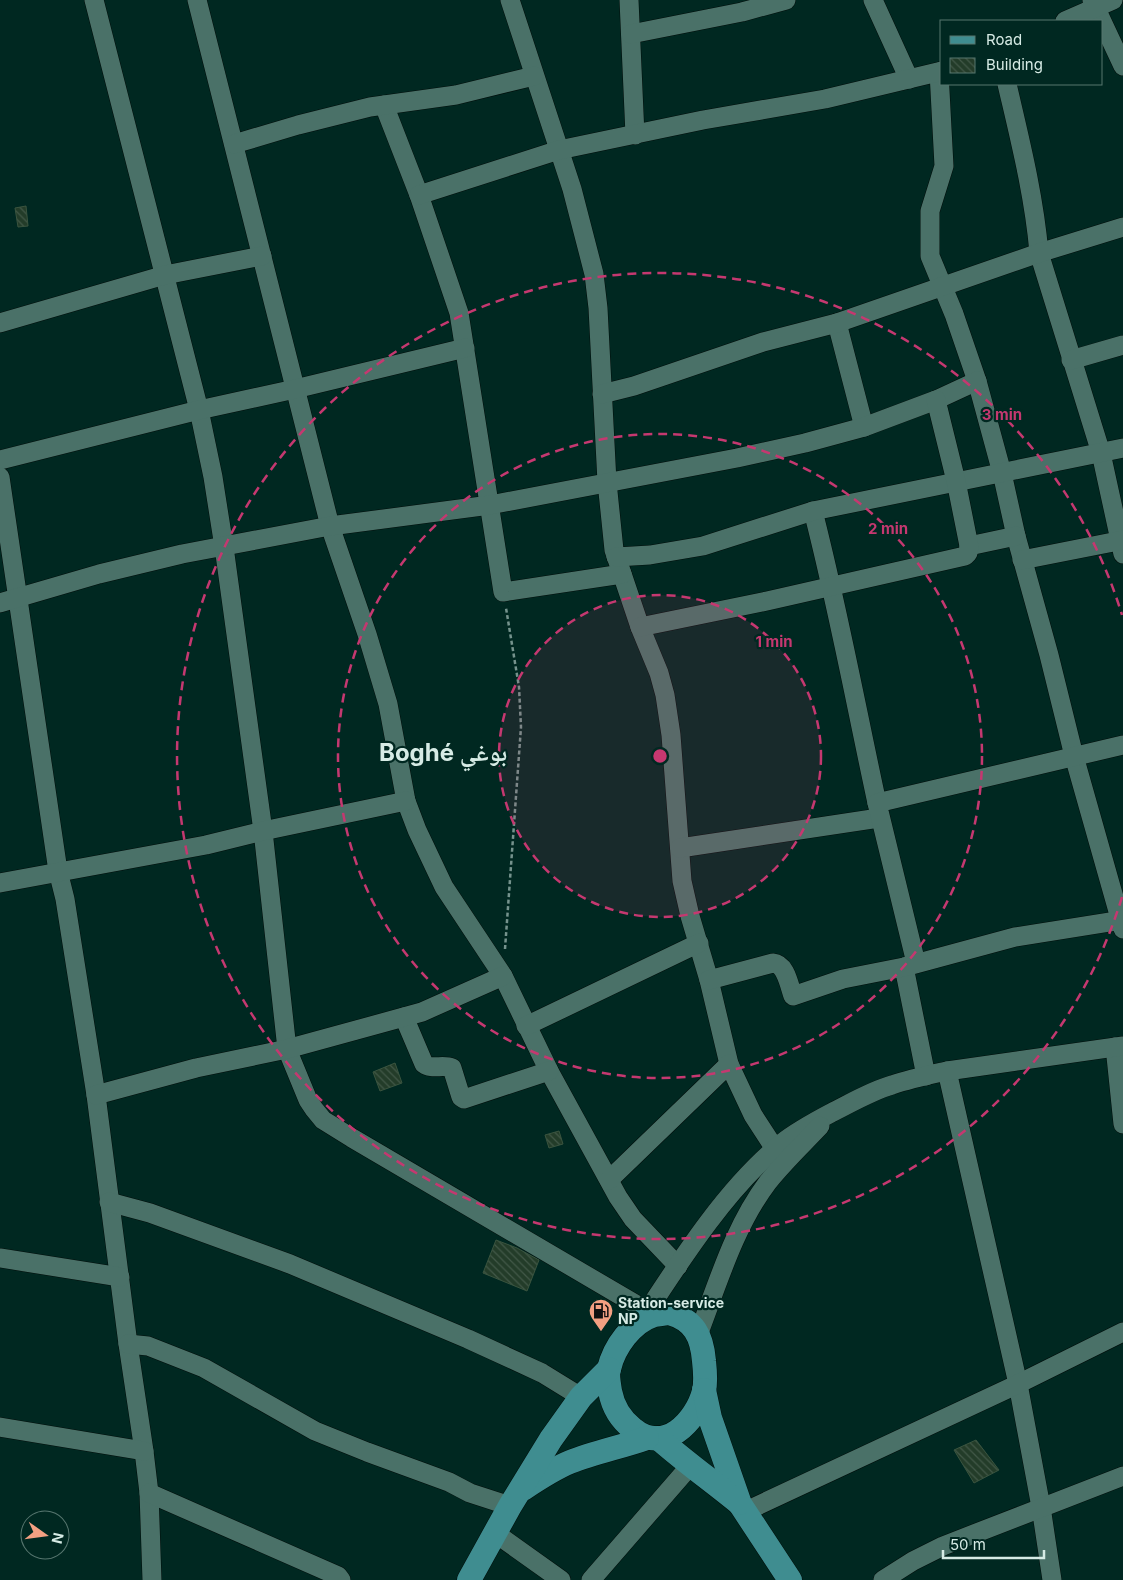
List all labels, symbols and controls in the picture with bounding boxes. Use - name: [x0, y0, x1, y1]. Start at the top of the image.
- legend: [940, 20, 1103, 85]
- text: Road: [986, 30, 1022, 49]
- text: Building: [986, 55, 1043, 74]
- text: 3 min: [982, 405, 1022, 424]
- text: 2 min: [868, 519, 908, 538]
- text: 1 min: [755, 632, 793, 651]
- district label: Boghé بوغي: [379, 738, 507, 772]
- centre of rings: [651, 747, 669, 765]
- place label: Station-service NP: [618, 1294, 724, 1327]
- fuel station icon: Station-service NP: [588, 1298, 614, 1332]
- north arrow: [20, 1510, 70, 1560]
- scale bar: [943, 1528, 1044, 1560]
- text: N: [49, 1531, 68, 1545]
- text: 50 m: [950, 1535, 986, 1554]

